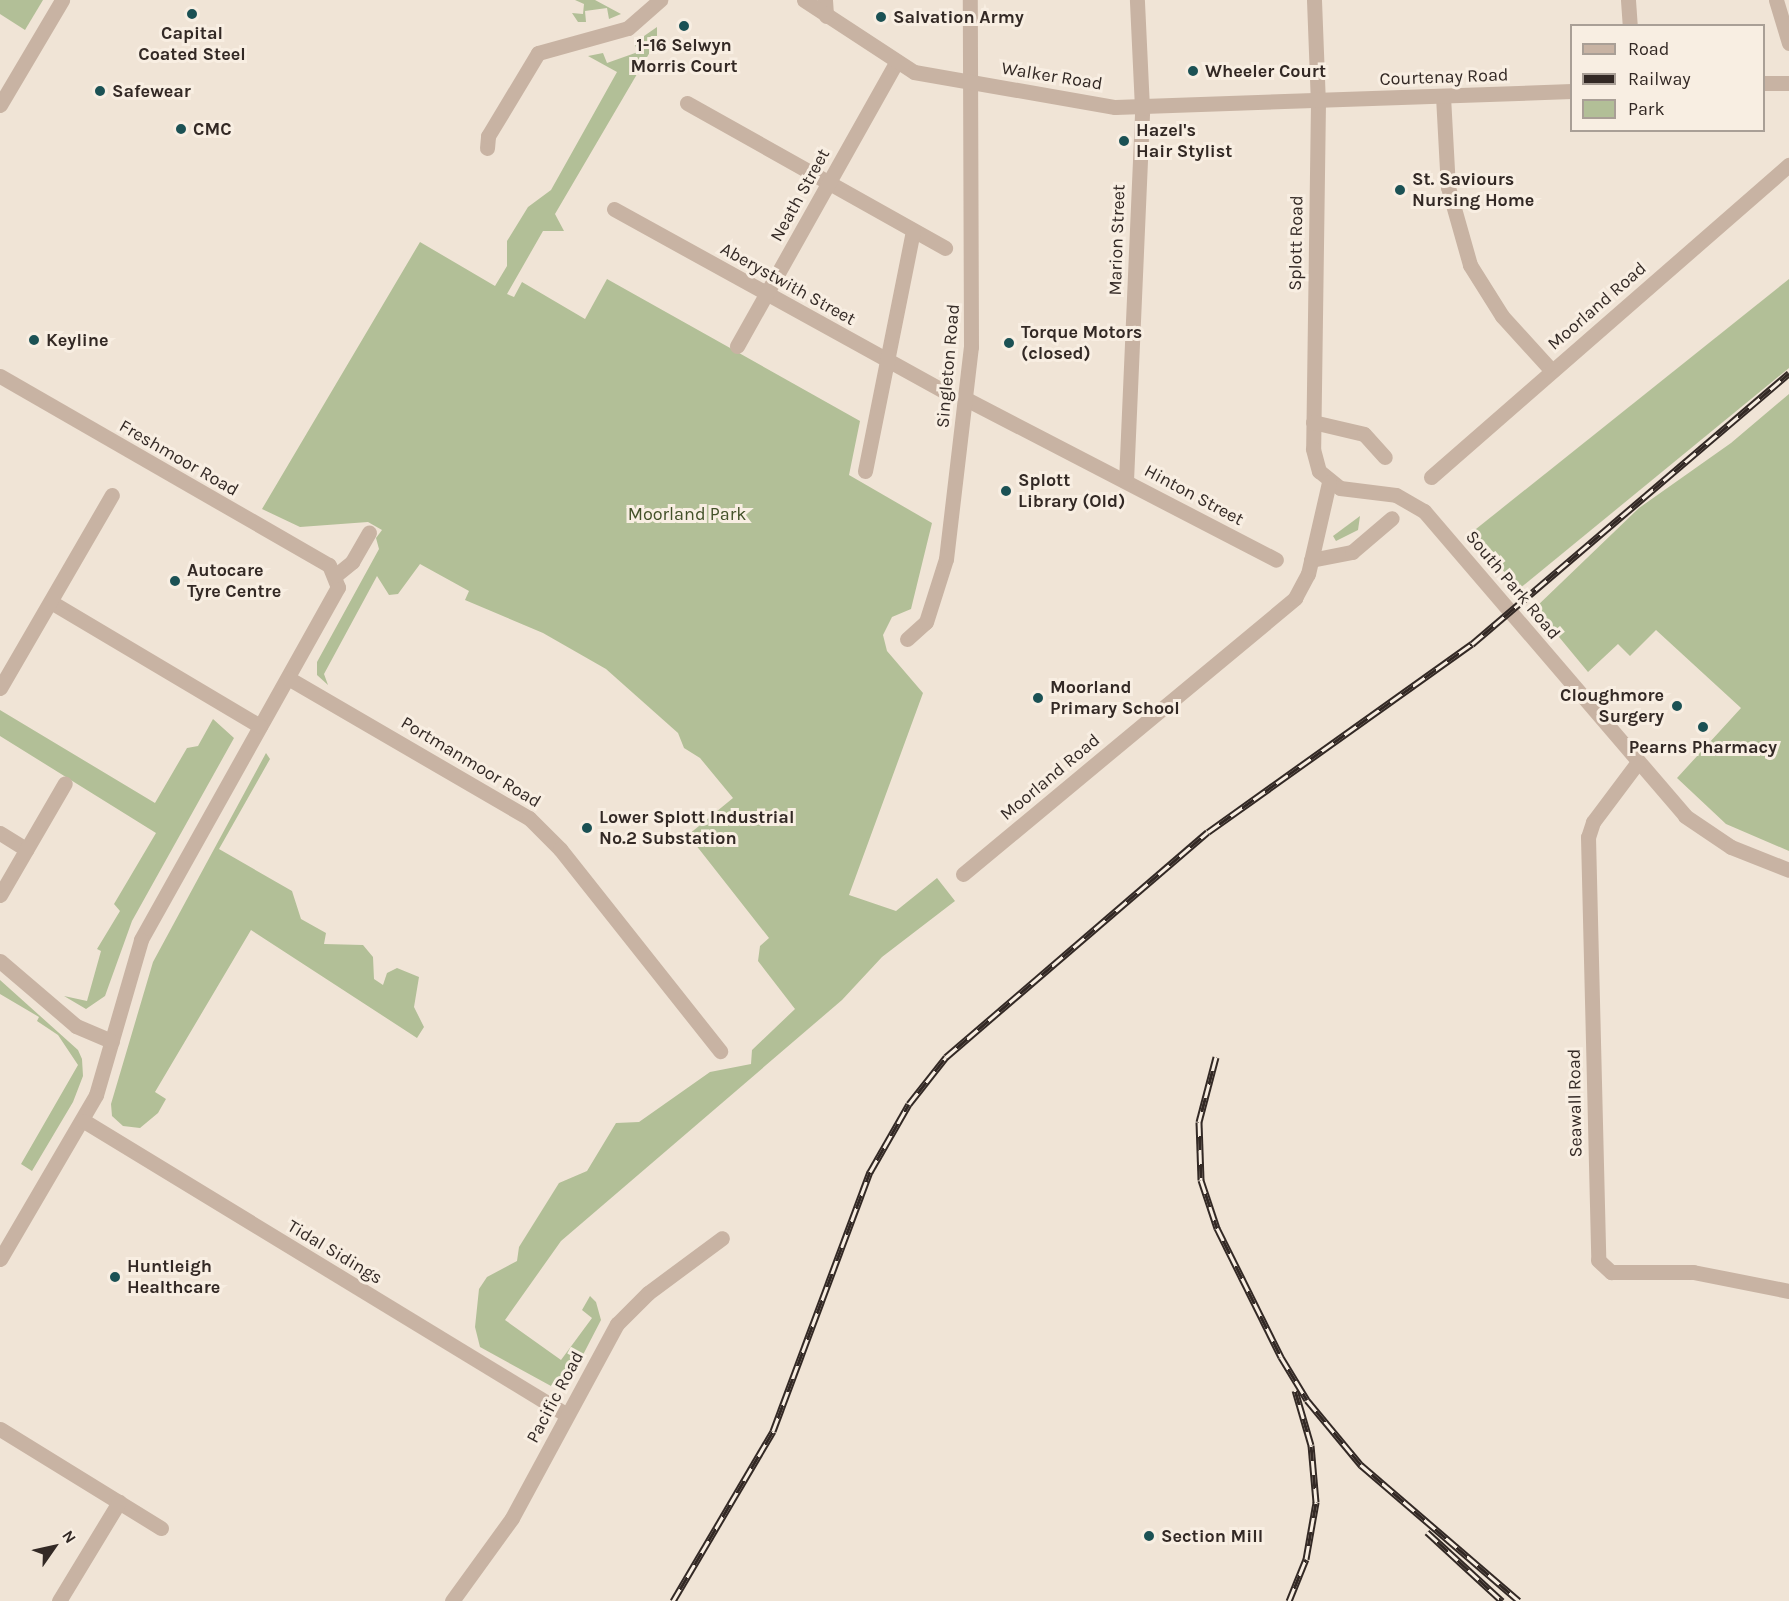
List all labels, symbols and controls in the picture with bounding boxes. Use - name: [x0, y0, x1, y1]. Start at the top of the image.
- place label: Salvation Army: [893, 6, 1024, 28]
- marker: Capital Coated Steel: [185, 7, 199, 21]
- marker: Salvation Army: [874, 10, 888, 24]
- marker: 1-16 Selwyn Morris Court: [677, 19, 691, 33]
- place label: Capital Coated Steel: [138, 23, 246, 66]
- legend: [1570, 24, 1765, 132]
- place label: 1-16 Selwyn Morris Court: [630, 35, 738, 78]
- text: Road: [1628, 38, 1669, 60]
- street label: Walker Road: [1000, 57, 1104, 95]
- place label: Wheeler Court: [1205, 60, 1326, 82]
- marker: Wheeler Court: [1186, 64, 1200, 78]
- street label: Courtenay Road: [1379, 64, 1509, 90]
- text: Railway: [1628, 68, 1691, 90]
- place label: Safewear: [112, 80, 191, 102]
- marker: Safewear: [93, 84, 107, 98]
- text: Park: [1628, 98, 1665, 120]
- place label: CMC: [193, 118, 232, 140]
- place label: Hazel's Hair Stylist: [1136, 120, 1232, 162]
- marker: CMC: [174, 122, 188, 136]
- marker: Hazel's Hair Stylist: [1117, 134, 1131, 148]
- street label: Neath Street: [766, 145, 834, 245]
- place label: St. Saviours Nursing Home: [1412, 169, 1534, 212]
- marker: St. Saviours Nursing Home: [1393, 183, 1407, 197]
- street label: Marion Street: [1104, 184, 1130, 296]
- street label: Splott Road: [1284, 195, 1308, 291]
- street label: Aberystwith Street: [717, 238, 859, 330]
- street label: Moorland Road: [1543, 257, 1651, 355]
- street label: Singleton Road: [932, 303, 964, 429]
- place label: Torque Motors (closed): [1021, 322, 1142, 364]
- place label: Keyline: [46, 329, 109, 351]
- marker: Keyline: [27, 333, 41, 347]
- marker: Torque Motors (closed): [1002, 336, 1016, 350]
- street label: Freshmoor Road: [115, 415, 243, 501]
- street label: Hinton Street: [1141, 460, 1247, 530]
- place label: Splott Library (Old): [1018, 470, 1125, 512]
- marker: Splott Library (Old): [999, 484, 1013, 498]
- park label: Moorland Park: [628, 503, 746, 525]
- street label: South Park Road: [1461, 526, 1565, 644]
- place label: Autocare Tyre Centre: [187, 560, 281, 602]
- marker: Autocare Tyre Centre: [168, 574, 182, 588]
- place label: Moorland Primary School: [1050, 677, 1180, 720]
- place label: Cloughmore Surgery: [1560, 685, 1664, 728]
- marker: Moorland Primary School: [1031, 691, 1045, 705]
- marker: Cloughmore Surgery: [1668, 697, 1686, 715]
- street label: Portmanmoor Road: [397, 712, 545, 812]
- marker: Pearns Pharmacy: [1696, 720, 1710, 734]
- street label: Moorland Road: [996, 729, 1104, 825]
- place label: Pearns Pharmacy: [1629, 736, 1777, 758]
- place label: Lower Splott Industrial No.2 Substation: [599, 807, 794, 850]
- marker: Lower Splott Industrial No.2 Substation: [580, 821, 594, 835]
- street label: Seawall Road: [1563, 1048, 1587, 1158]
- street label: Tidal Sidings: [284, 1215, 386, 1289]
- place label: Huntleigh Healthcare: [127, 1256, 220, 1298]
- marker: Huntleigh Healthcare: [108, 1270, 122, 1284]
- street label: Pacific Road: [522, 1347, 588, 1447]
- north arrow: [24, 1517, 84, 1577]
- place label: Section Mill: [1161, 1525, 1263, 1547]
- text: N: [58, 1527, 80, 1547]
- marker: Section Mill: [1142, 1529, 1156, 1543]

